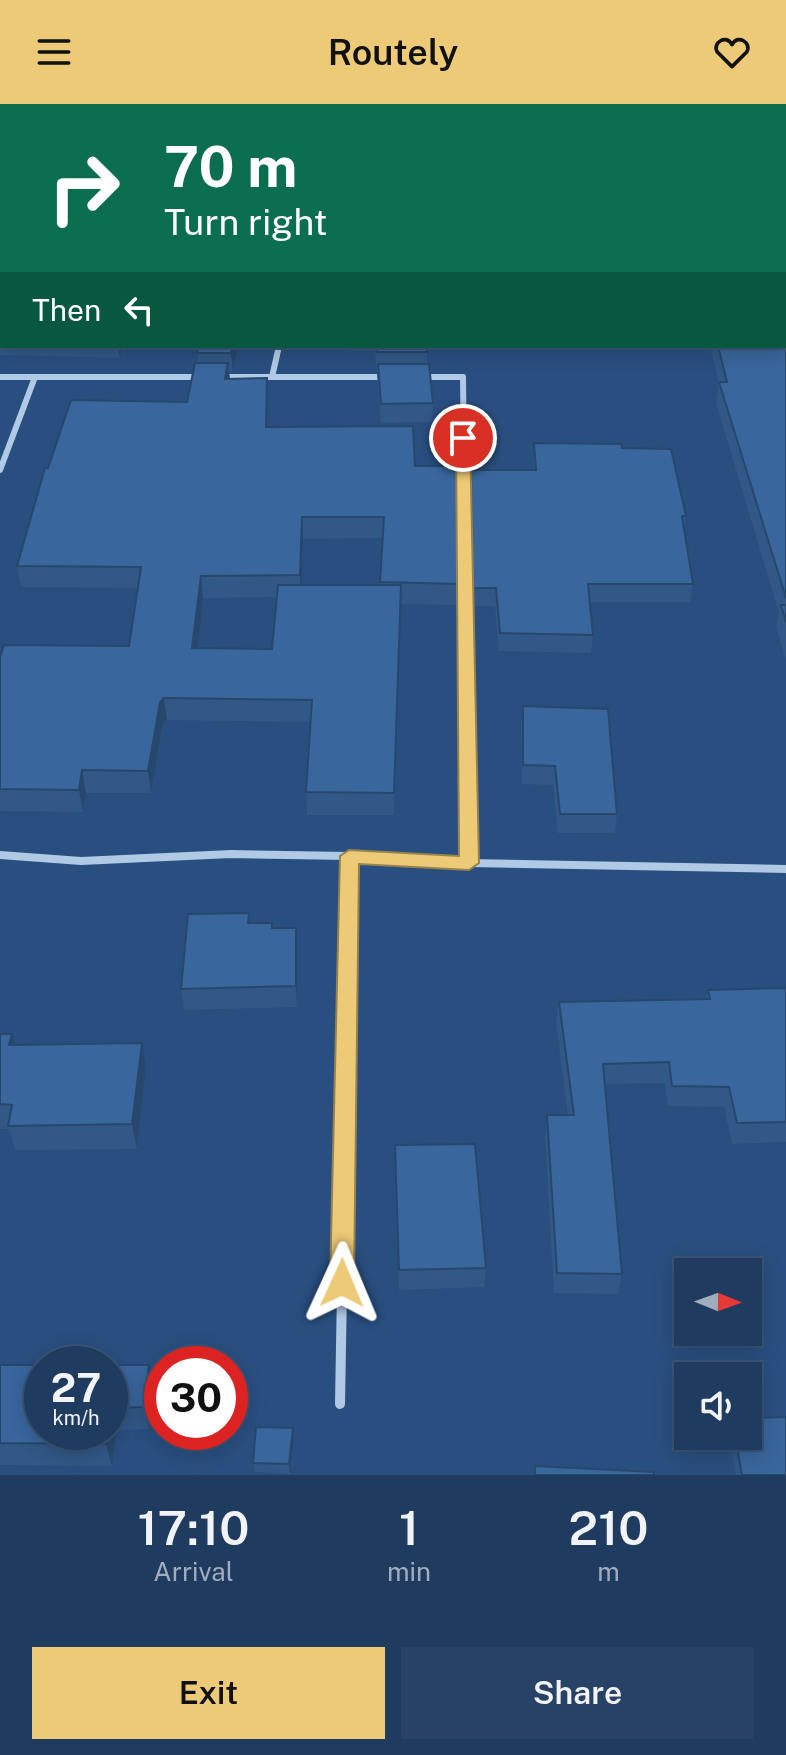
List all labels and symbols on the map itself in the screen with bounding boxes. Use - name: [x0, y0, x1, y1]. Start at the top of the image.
- pin: [429, 404, 497, 472]
- position arrow: [300, 1241, 384, 1325]
- north arrow: [674, 1258, 762, 1346]
- speed limit sign: 30: [144, 1346, 248, 1450]

